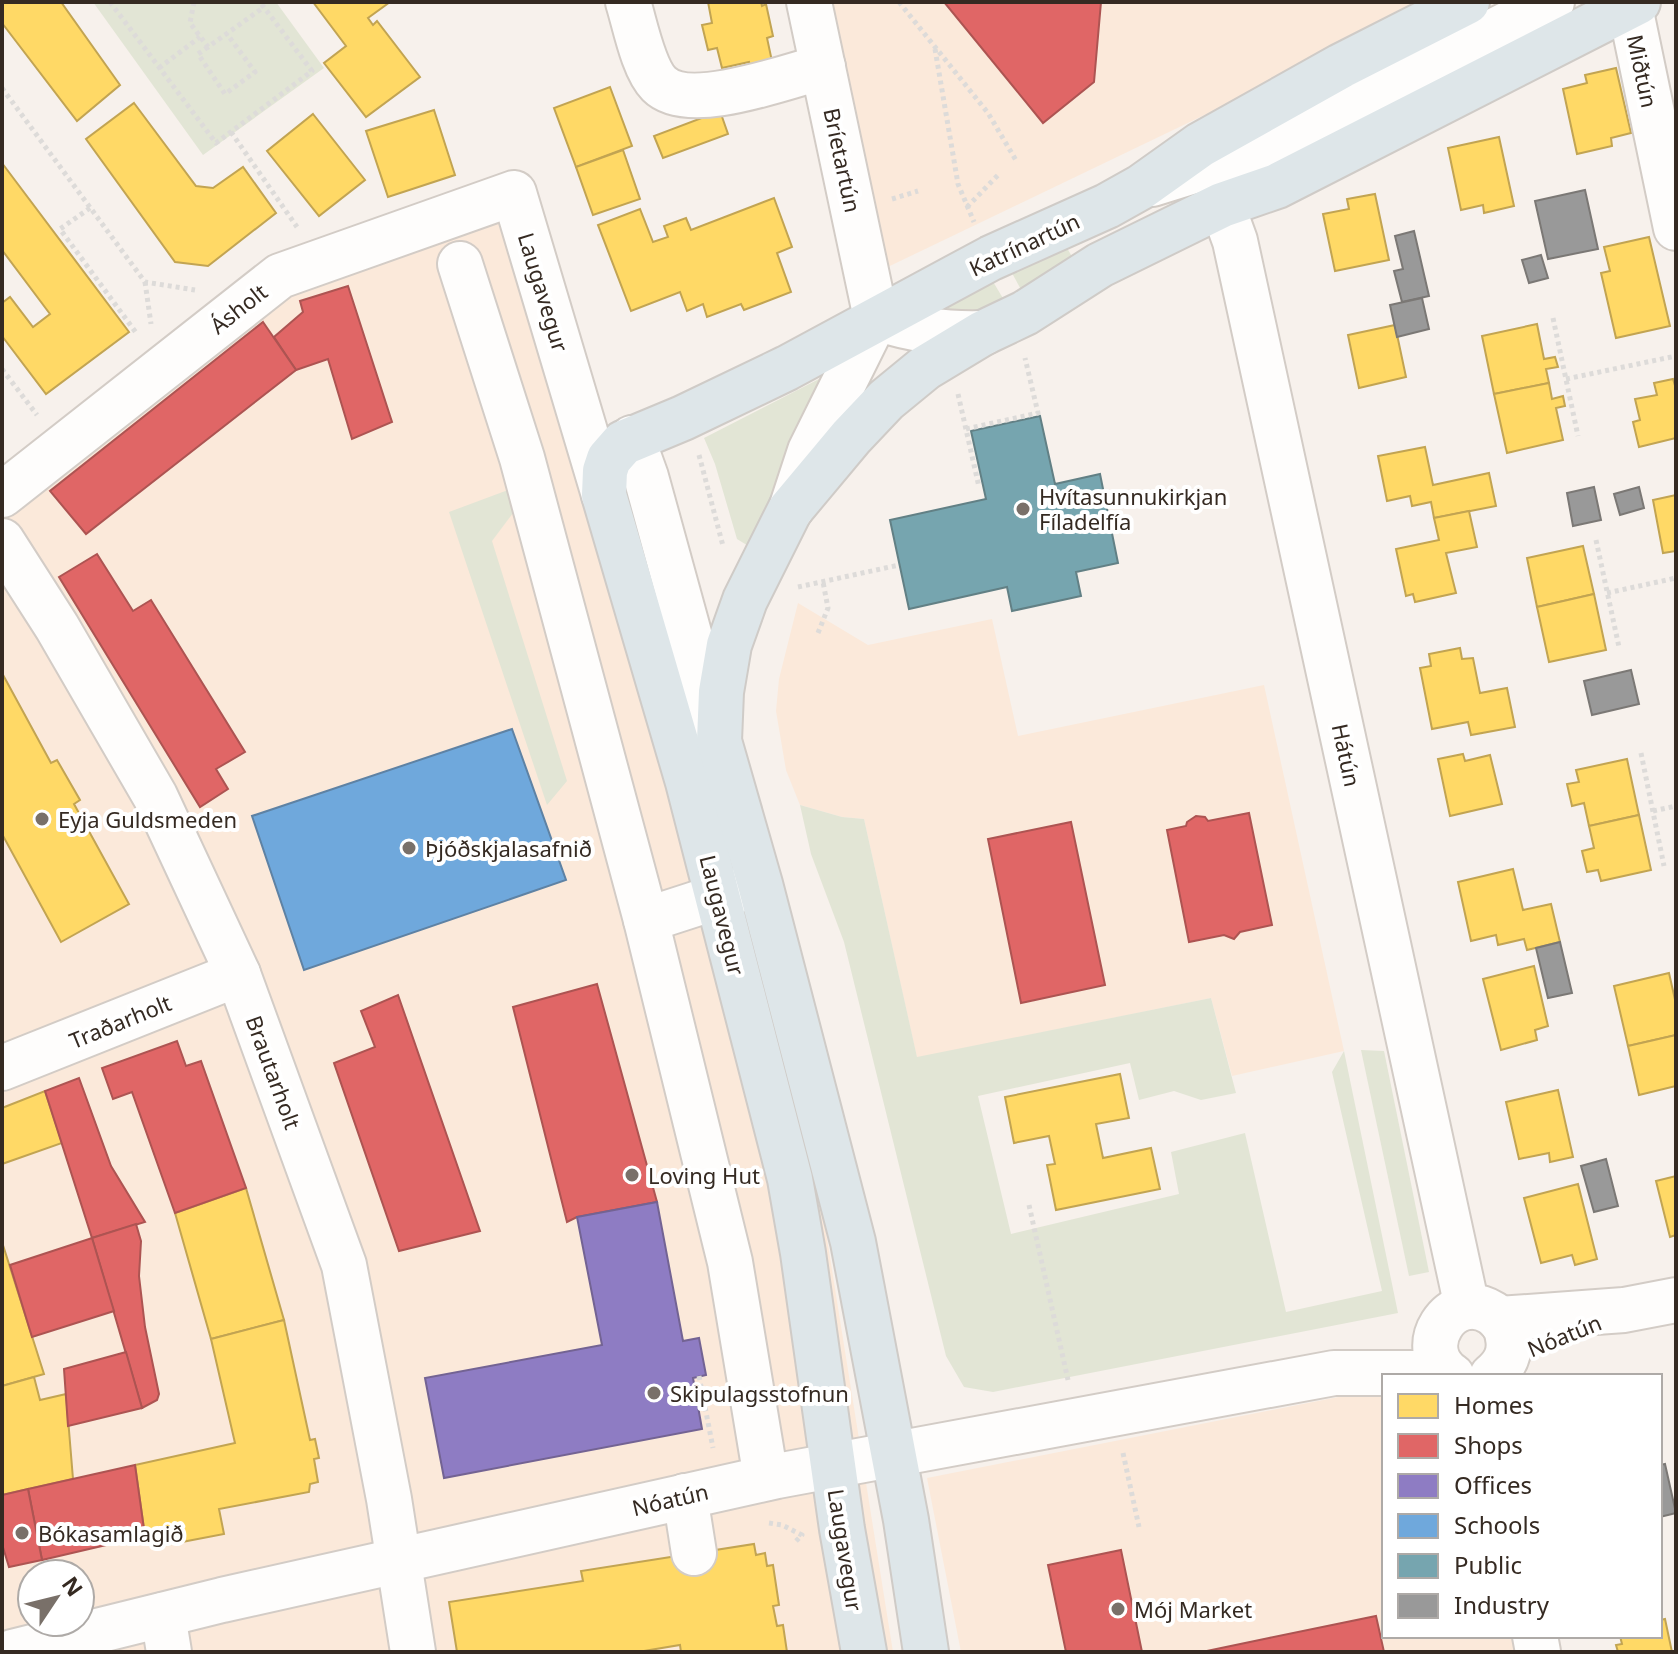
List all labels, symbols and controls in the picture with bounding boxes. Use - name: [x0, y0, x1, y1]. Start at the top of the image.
- street label: Miðtún: [1621, 32, 1665, 110]
- street label: Bríetartún: [817, 105, 869, 215]
- street label: Katrínartún: [964, 205, 1084, 283]
- street label: Laugavegur: [512, 229, 576, 355]
- street label: Ásholt: [203, 276, 273, 340]
- place label: Hvítasunnukirkjan Fíladelfía: [1039, 481, 1227, 536]
- marker: Hvítasunnukirkjan Fíladelfía: [1014, 500, 1032, 518]
- street label: Hátún: [1326, 721, 1368, 789]
- place label: Eyja Guldsmeden: [58, 804, 237, 834]
- marker: Eyja Guldsmeden: [33, 810, 51, 828]
- place label: Þjóðskjalasafnið: [425, 833, 592, 863]
- marker: Þjóðskjalasafnið: [400, 839, 418, 857]
- street label: Laugavegur: [694, 852, 752, 978]
- street label: Traðarholt: [65, 987, 175, 1055]
- street label: Brautarholt: [240, 1011, 308, 1133]
- place label: Loving Hut: [648, 1160, 760, 1190]
- marker: Loving Hut: [623, 1166, 641, 1184]
- street label: Nóatún: [1522, 1307, 1606, 1363]
- legend: [1382, 1374, 1662, 1638]
- place label: Skipulagsstofnun: [670, 1378, 849, 1408]
- marker: Skipulagsstofnun: [645, 1384, 663, 1402]
- text: Homes: [1454, 1388, 1534, 1421]
- text: Shops: [1454, 1428, 1523, 1461]
- text: Offices: [1454, 1468, 1532, 1501]
- street label: Nóatún: [629, 1476, 711, 1522]
- street label: Laugavegur: [822, 1487, 870, 1613]
- text: Schools: [1454, 1508, 1540, 1541]
- place label: Bókasamlagið: [38, 1518, 184, 1548]
- marker: Bókasamlagið: [13, 1524, 31, 1542]
- text: Public: [1454, 1548, 1522, 1581]
- north arrow: [16, 1558, 96, 1638]
- text: N: [56, 1570, 91, 1602]
- text: Industry: [1454, 1588, 1550, 1621]
- place label: Mój Market: [1134, 1594, 1252, 1624]
- marker: Mój Market: [1109, 1600, 1127, 1618]

